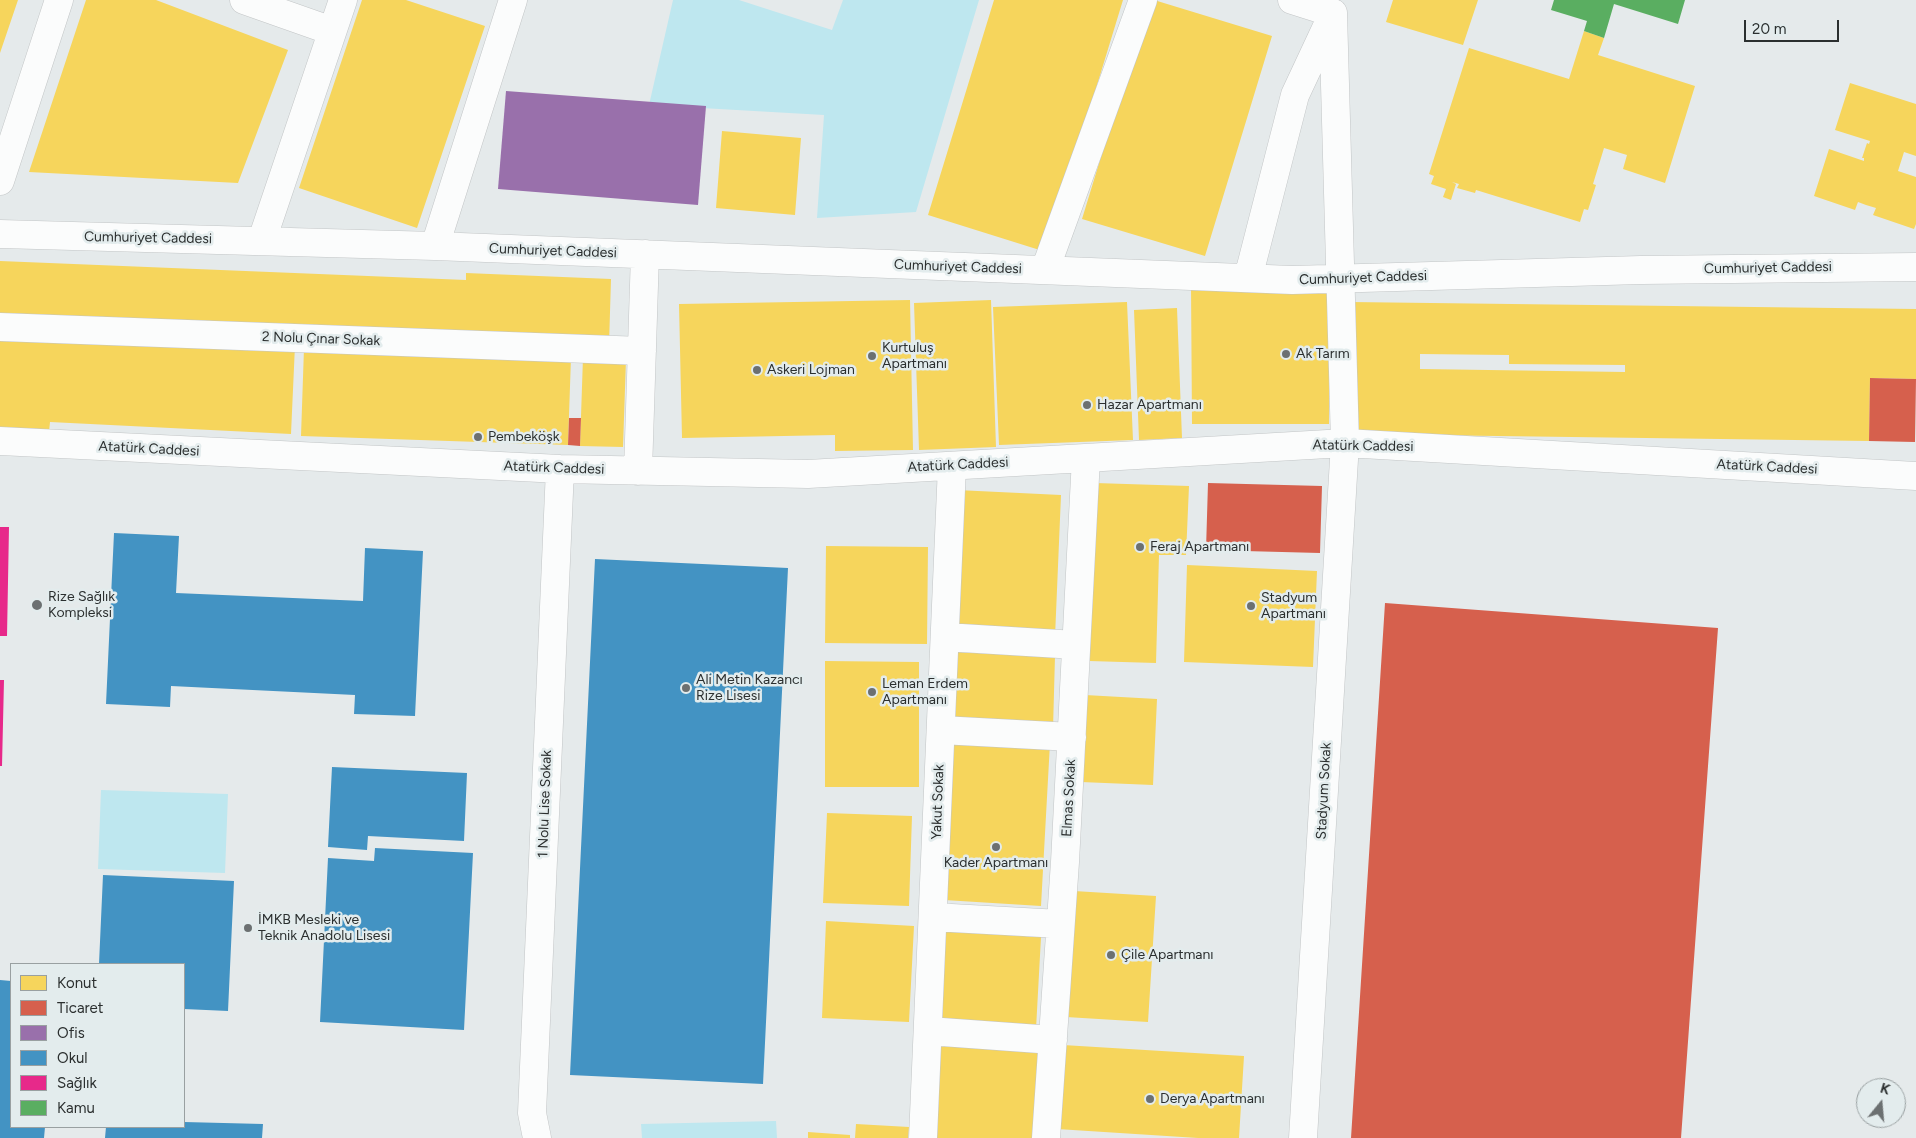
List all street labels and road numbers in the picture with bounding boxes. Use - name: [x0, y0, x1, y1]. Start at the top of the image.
- street label: Cumhuriyet Caddesi: [84, 228, 212, 248]
- street label: Cumhuriyet Caddesi: [489, 240, 617, 262]
- street label: Cumhuriyet Caddesi: [894, 256, 1022, 278]
- street label: Cumhuriyet Caddesi: [1704, 258, 1832, 278]
- street label: Cumhuriyet Caddesi: [1299, 267, 1427, 289]
- street label: 2 Nolu Çınar Sokak: [262, 329, 380, 349]
- street label: Atatürk Caddesi: [1312, 437, 1414, 455]
- street label: Atatürk Caddesi: [98, 438, 200, 460]
- street label: Atatürk Caddesi: [907, 454, 1009, 476]
- street label: Atatürk Caddesi: [1716, 456, 1818, 478]
- street label: Atatürk Caddesi: [503, 458, 605, 478]
- street label: Stadyum Sokak: [1313, 742, 1335, 840]
- street label: 1 Nolu Lise Sokak: [535, 750, 555, 858]
- street label: Elmas Sokak: [1059, 759, 1079, 837]
- street label: Yakut Sokak: [928, 764, 948, 840]

